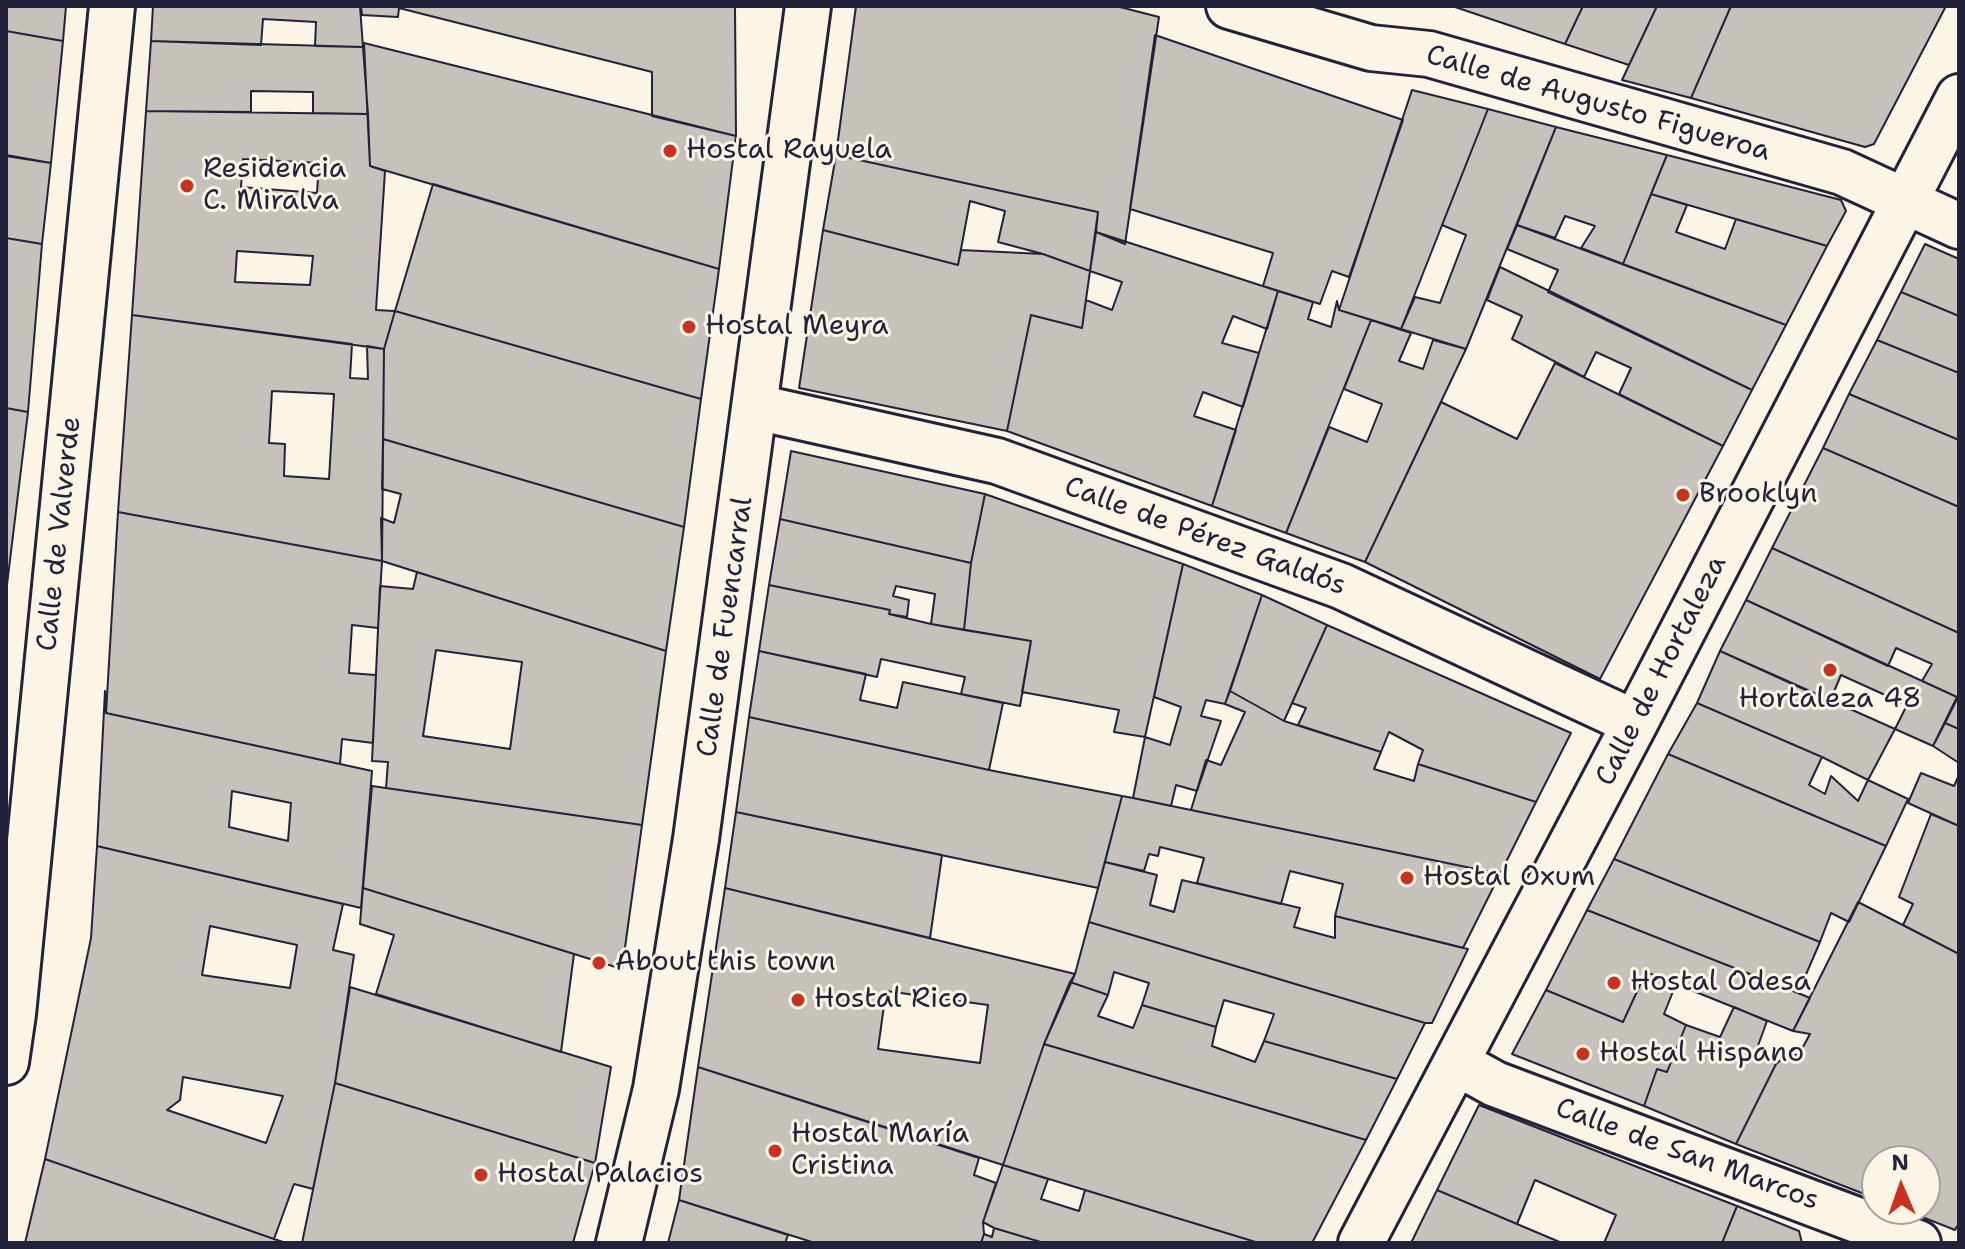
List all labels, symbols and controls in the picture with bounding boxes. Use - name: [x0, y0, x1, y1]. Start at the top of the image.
- street label: Calle de Augusto Figueroa: [1422, 39, 1774, 169]
- place label: Hostal Rayuela: [686, 134, 892, 168]
- marker: Hostal Rayuela: [661, 142, 679, 160]
- place label: Residencia C. Miralva: [203, 153, 346, 219]
- marker: Residencia C. Miralva: [178, 177, 196, 195]
- place label: Hostal Meyra: [705, 310, 889, 344]
- marker: Hostal Meyra: [680, 318, 698, 336]
- street label: Calle de Valverde: [31, 415, 89, 653]
- street label: Calle de Pérez Galdós: [1060, 470, 1350, 604]
- place label: Brooklyn: [1699, 478, 1817, 512]
- marker: Brooklyn: [1674, 486, 1692, 504]
- street label: Calle de Fuencarral: [691, 495, 761, 759]
- street label: Calle de Hortaleza: [1589, 550, 1735, 792]
- marker: Hortaleza 48: [1821, 661, 1839, 679]
- place label: Hortaleza 48: [1738, 683, 1922, 717]
- place label: Hostal Oxum: [1423, 861, 1595, 895]
- marker: Hostal Oxum: [1398, 869, 1416, 887]
- place label: About this town: [615, 946, 836, 980]
- marker: About this town: [590, 954, 608, 972]
- place label: Hostal Odesa: [1630, 966, 1811, 1000]
- marker: Hostal Odesa: [1605, 974, 1623, 992]
- place label: Hostal Rico: [814, 983, 968, 1017]
- marker: Hostal Rico: [789, 991, 807, 1009]
- place label: Hostal Hispano: [1599, 1037, 1804, 1071]
- marker: Hostal Hispano: [1574, 1045, 1592, 1063]
- street label: Calle de San Marcos: [1551, 1092, 1823, 1218]
- place label: Hostal María Cristina: [791, 1118, 969, 1184]
- marker: Hostal María Cristina: [766, 1142, 784, 1160]
- north arrow: [1861, 1145, 1941, 1225]
- text: N: [1891, 1148, 1909, 1177]
- place label: Hostal Palacios: [497, 1158, 703, 1192]
- marker: Hostal Palacios: [472, 1166, 490, 1184]

